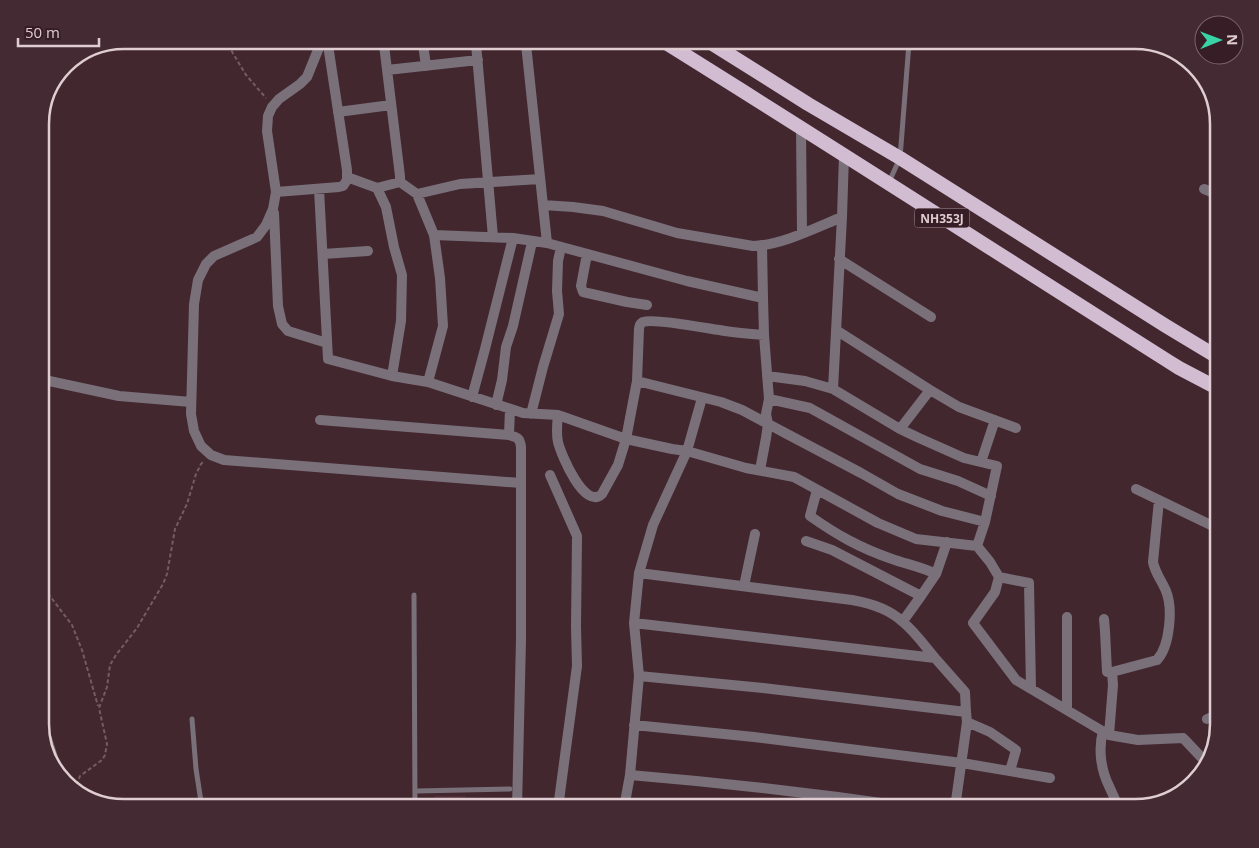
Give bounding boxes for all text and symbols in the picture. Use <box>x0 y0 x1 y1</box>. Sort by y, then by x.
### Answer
scale bar <box>18 15 99 47</box>
north arrow <box>1194 15 1244 65</box>
text: 50 m <box>25 22 60 42</box>
text: N <box>1223 34 1242 46</box>
road number: NH353J <box>914 208 970 228</box>

